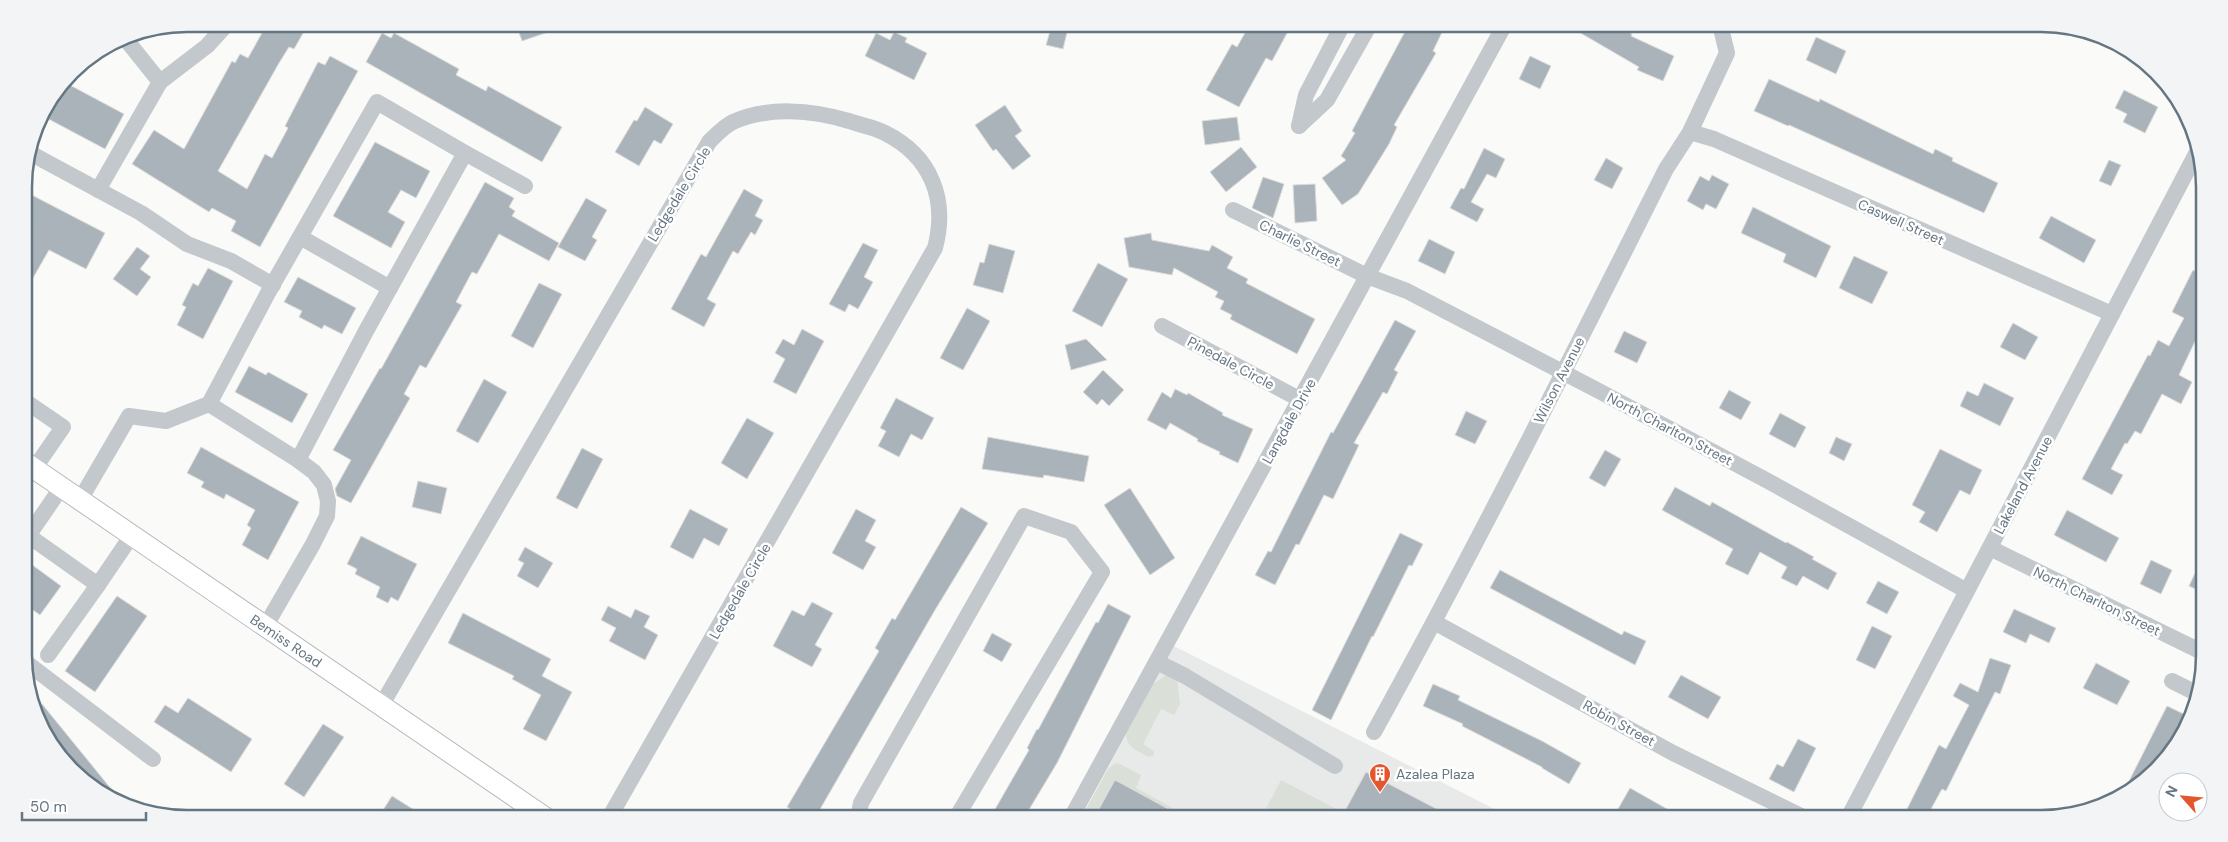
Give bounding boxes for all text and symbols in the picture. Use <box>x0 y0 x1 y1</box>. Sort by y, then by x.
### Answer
street label: Ledgedale Circle <box>644 143 715 245</box>
street label: Caswell Street <box>1855 195 1947 249</box>
street label: Charlie Street <box>1256 215 1344 271</box>
street label: Pinedale Circle <box>1184 333 1278 394</box>
street label: Wilson Avenue <box>1529 334 1589 426</box>
street label: Langdale Drive <box>1258 375 1320 467</box>
street label: North Charlton Street <box>1604 388 1736 470</box>
street label: Lakeland Avenue <box>1990 433 2056 537</box>
street label: Ledgedale Circle <box>705 540 775 642</box>
street label: North Charlton Street <box>2030 562 2164 640</box>
street label: Bemiss Road <box>247 610 325 672</box>
street label: Robin Street <box>1580 696 1658 750</box>
building icon: Azalea Plaza <box>1368 762 1392 793</box>
place label: Azalea Plaza <box>1396 765 1475 783</box>
north arrow <box>2158 772 2208 822</box>
text: N <box>2161 782 2182 800</box>
scale bar <box>22 790 146 822</box>
text: 50 m <box>30 797 67 817</box>

